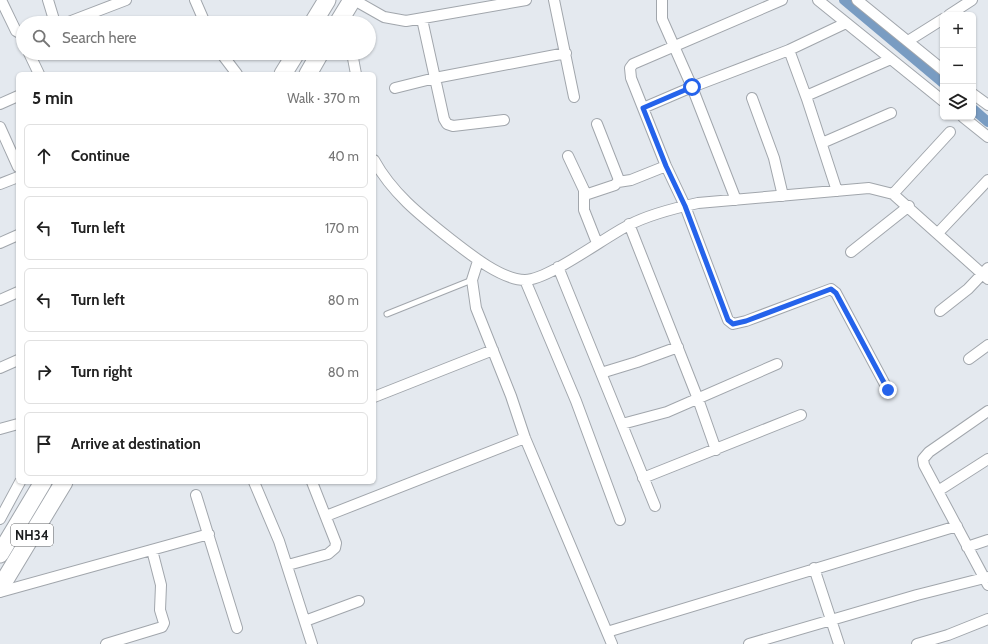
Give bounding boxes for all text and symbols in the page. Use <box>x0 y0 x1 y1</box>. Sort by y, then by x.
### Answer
map controls <box>940 12 976 120</box>
button: + <box>940 12 976 48</box>
search box <box>16 16 376 60</box>
icon: search <box>30 27 52 49</box>
text: Search here <box>62 29 137 47</box>
button: − <box>940 48 976 84</box>
route start <box>683 78 701 96</box>
button: layers <box>940 84 976 120</box>
text: 5 min <box>32 88 73 108</box>
text: Walk · 370 m <box>287 90 360 106</box>
icon: ahead <box>33 145 55 167</box>
text: Continue <box>71 147 130 165</box>
text: 40 m <box>328 148 359 164</box>
icon: left <box>33 217 55 239</box>
text: Turn left <box>71 219 125 237</box>
text: 170 m <box>325 220 359 236</box>
icon: left <box>33 289 55 311</box>
text: Turn left <box>71 291 125 309</box>
text: 80 m <box>328 292 359 308</box>
icon: right <box>33 361 55 383</box>
text: Turn right <box>71 363 132 381</box>
text: 80 m <box>328 364 359 380</box>
route end <box>879 381 897 399</box>
icon: arrive <box>33 433 55 455</box>
text: Arrive at destination <box>71 435 201 453</box>
road number: NH34 <box>11 524 53 546</box>

